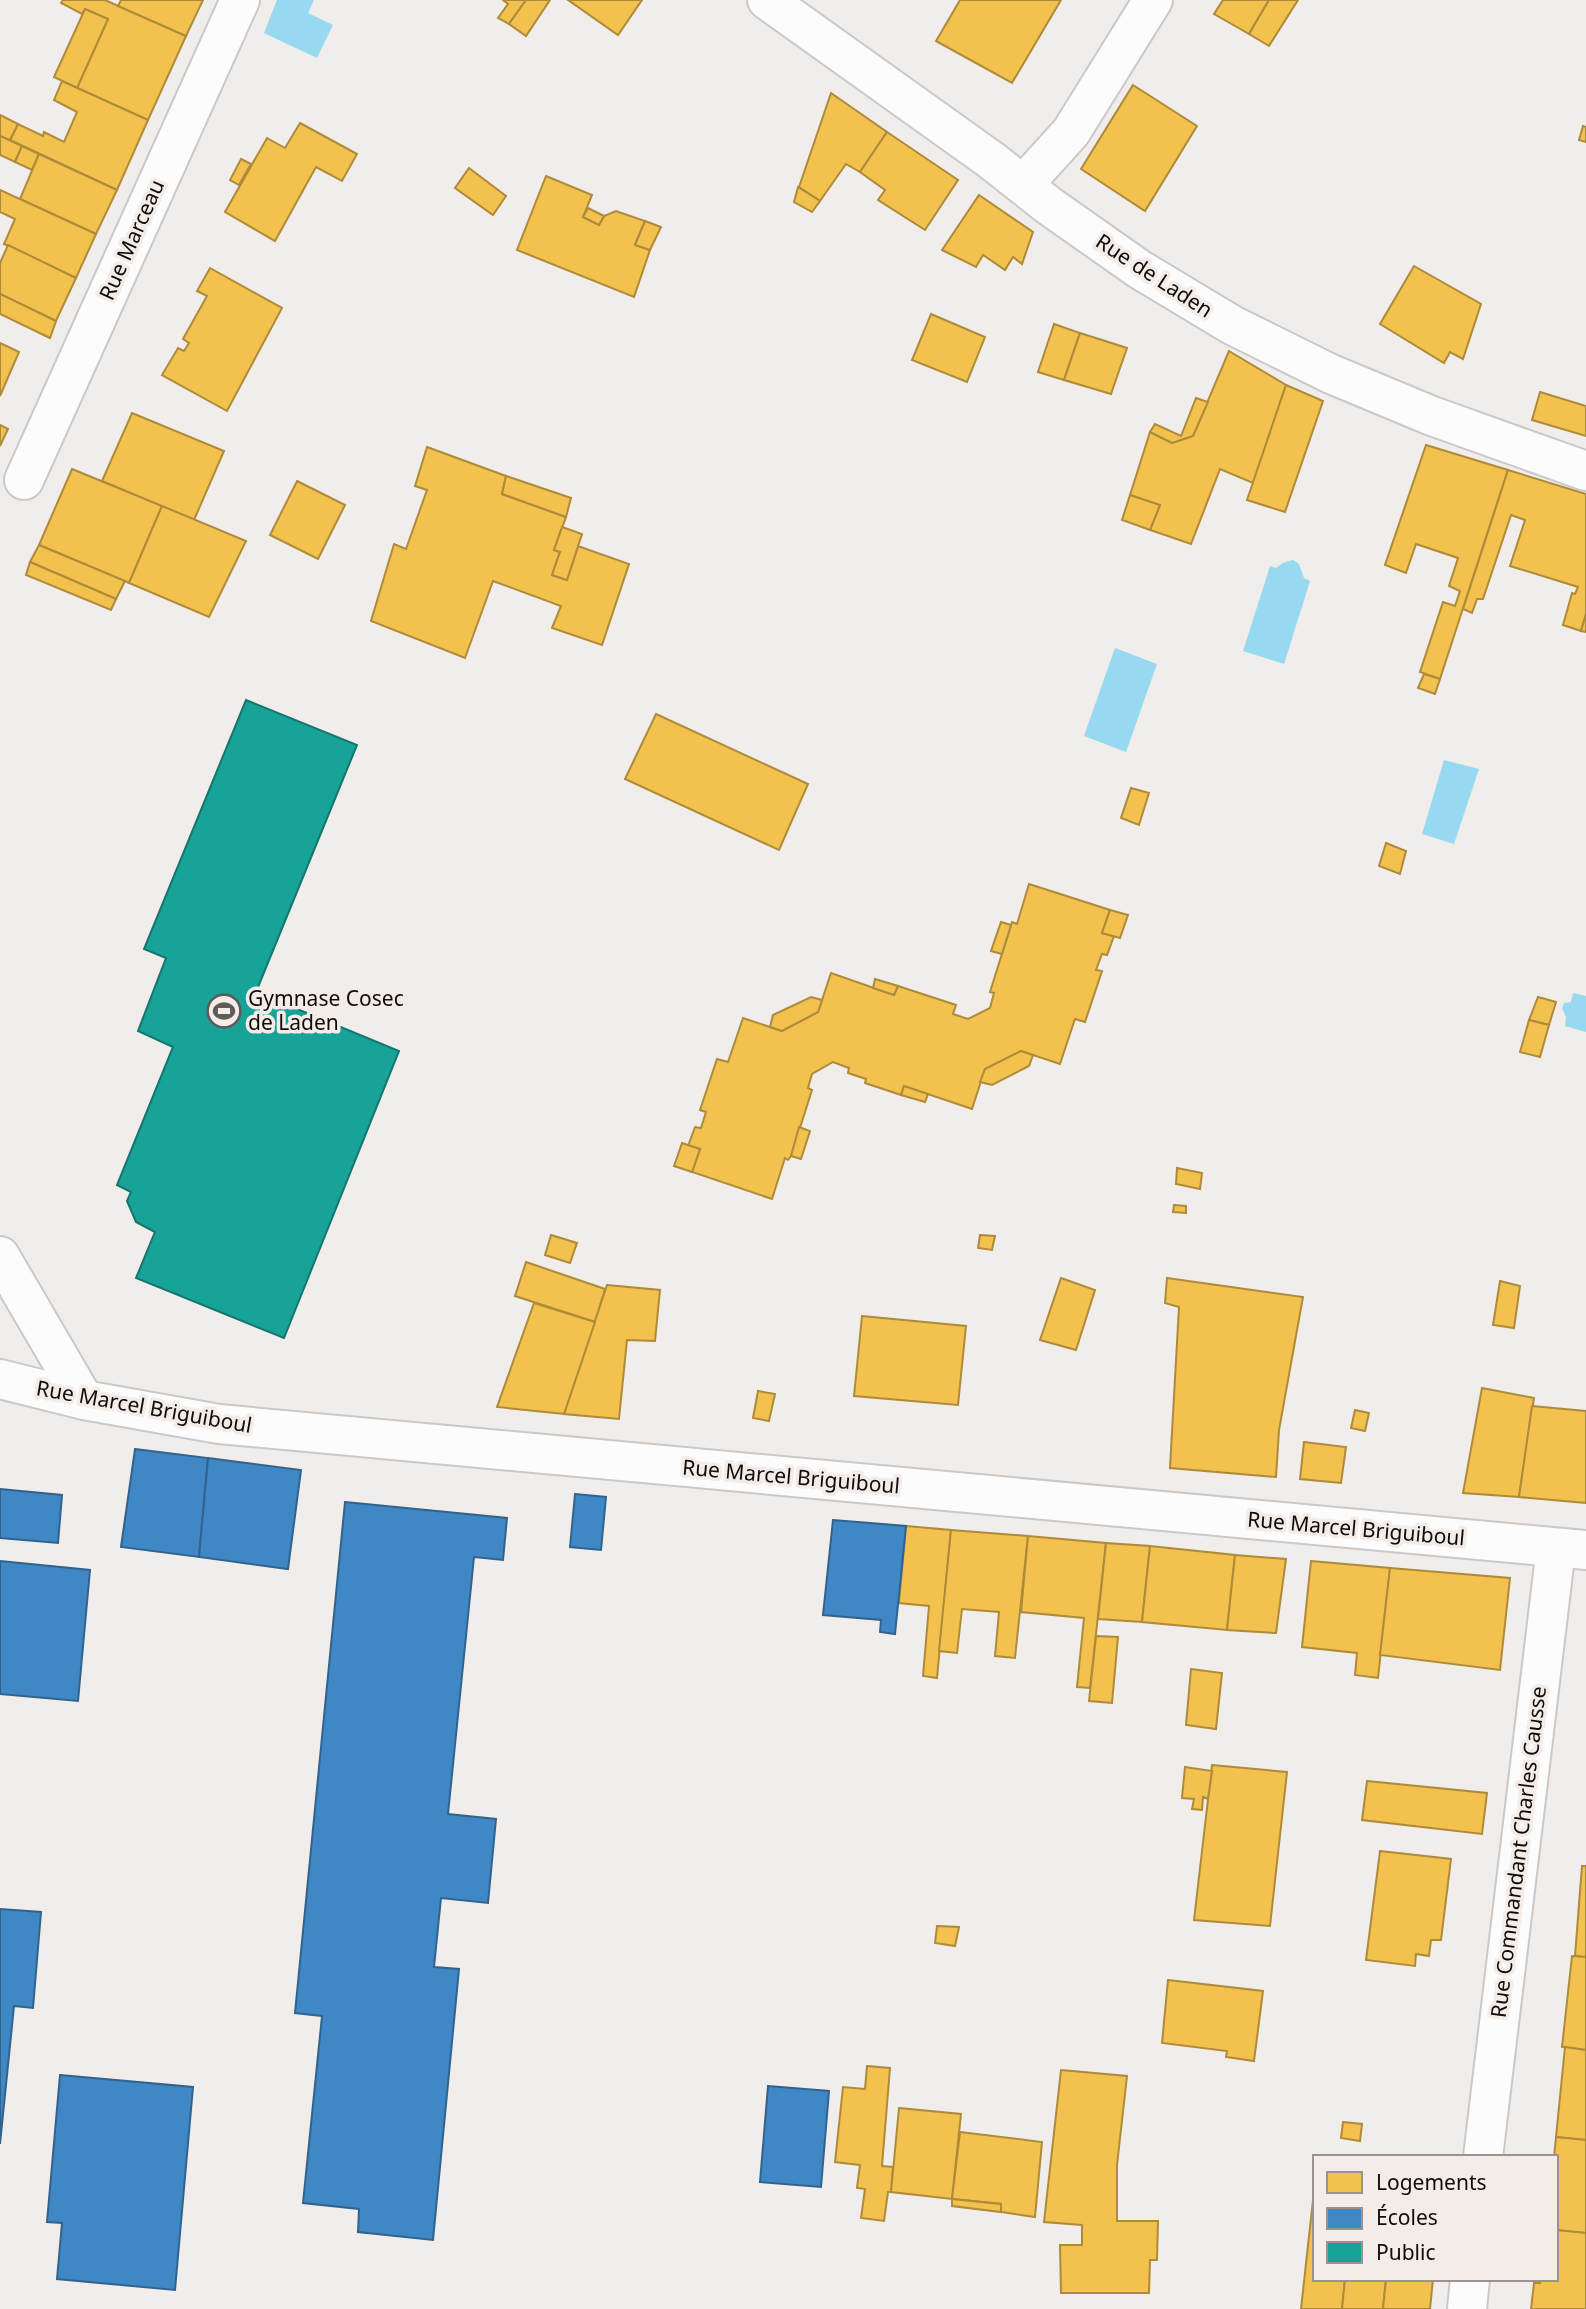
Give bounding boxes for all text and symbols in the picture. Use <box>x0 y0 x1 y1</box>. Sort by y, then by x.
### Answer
street label: Rue Marceau <box>92 175 170 304</box>
street label: Rue de Laden <box>1091 227 1218 323</box>
place label: Gymnase Cosec de Laden <box>248 984 404 1036</box>
sports icon: Gymnase Cosec de Laden <box>205 992 243 1030</box>
street label: Rue Marcel Briguiboul <box>34 1373 254 1439</box>
street label: Rue Marcel Briguiboul <box>681 1453 901 1499</box>
street label: Rue Marcel Briguiboul <box>1246 1505 1466 1551</box>
street label: Rue Commandant Charles Causse <box>1484 1685 1552 2019</box>
legend <box>1313 2155 1558 2281</box>
text: Logements <box>1376 2168 1487 2196</box>
text: Écoles <box>1376 2203 1438 2231</box>
text: Public <box>1376 2238 1436 2266</box>

